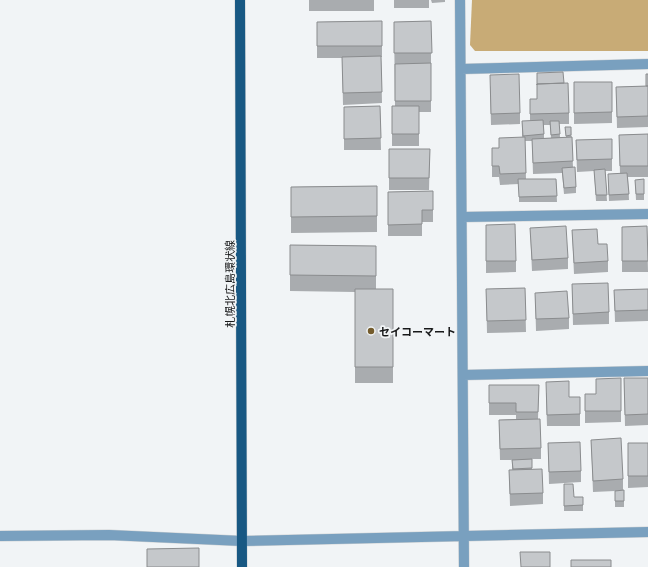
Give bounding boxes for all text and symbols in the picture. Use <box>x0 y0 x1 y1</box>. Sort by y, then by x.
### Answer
street label: 札幌北広島環状線 <box>222 240 237 328</box>
place label: セイコーマート <box>379 324 456 339</box>
marker: セイコーマート <box>366 326 376 336</box>

